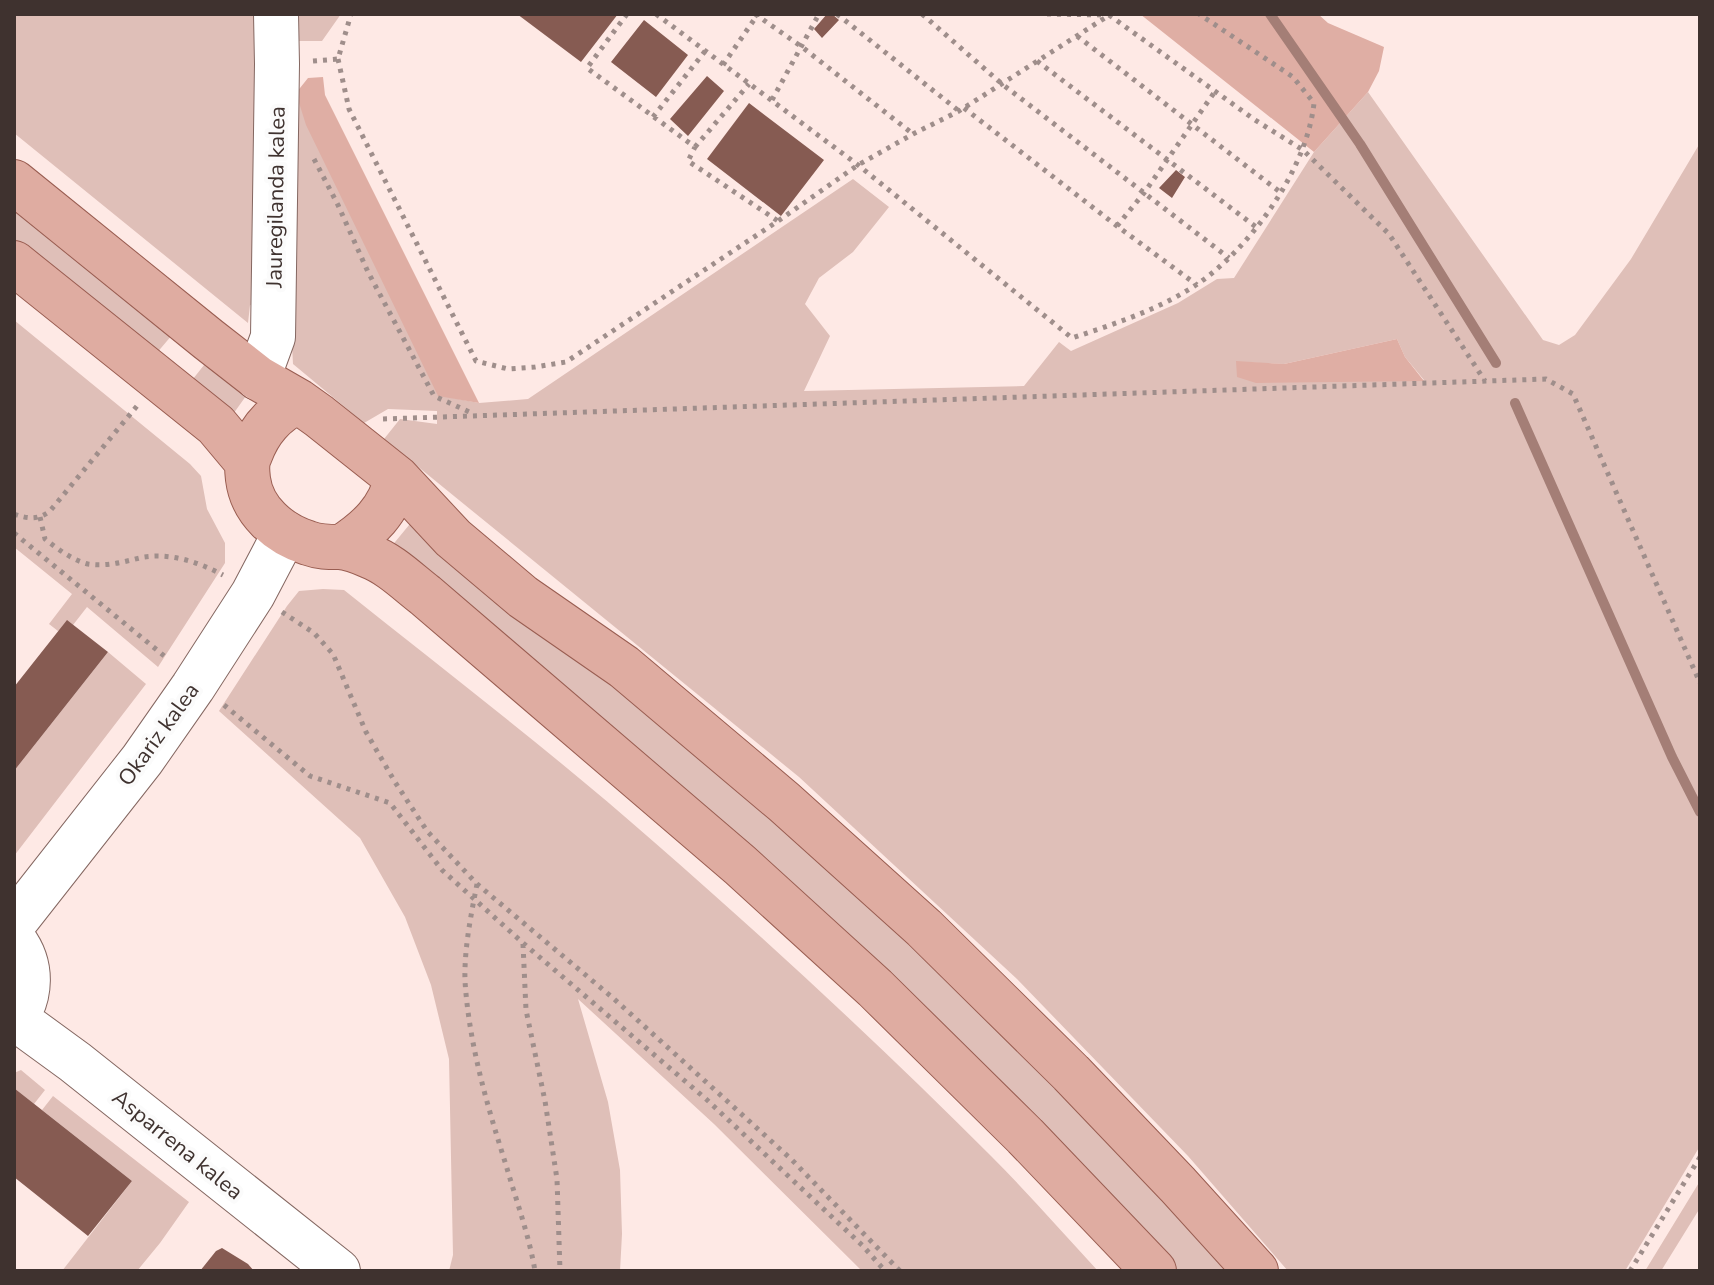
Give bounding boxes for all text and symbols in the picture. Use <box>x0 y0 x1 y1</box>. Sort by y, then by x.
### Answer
street label: Jauregilanda kalea <box>259 106 293 289</box>
street label: Okariz kalea <box>111 677 206 792</box>
street label: Asparrena kalea <box>106 1083 249 1207</box>

